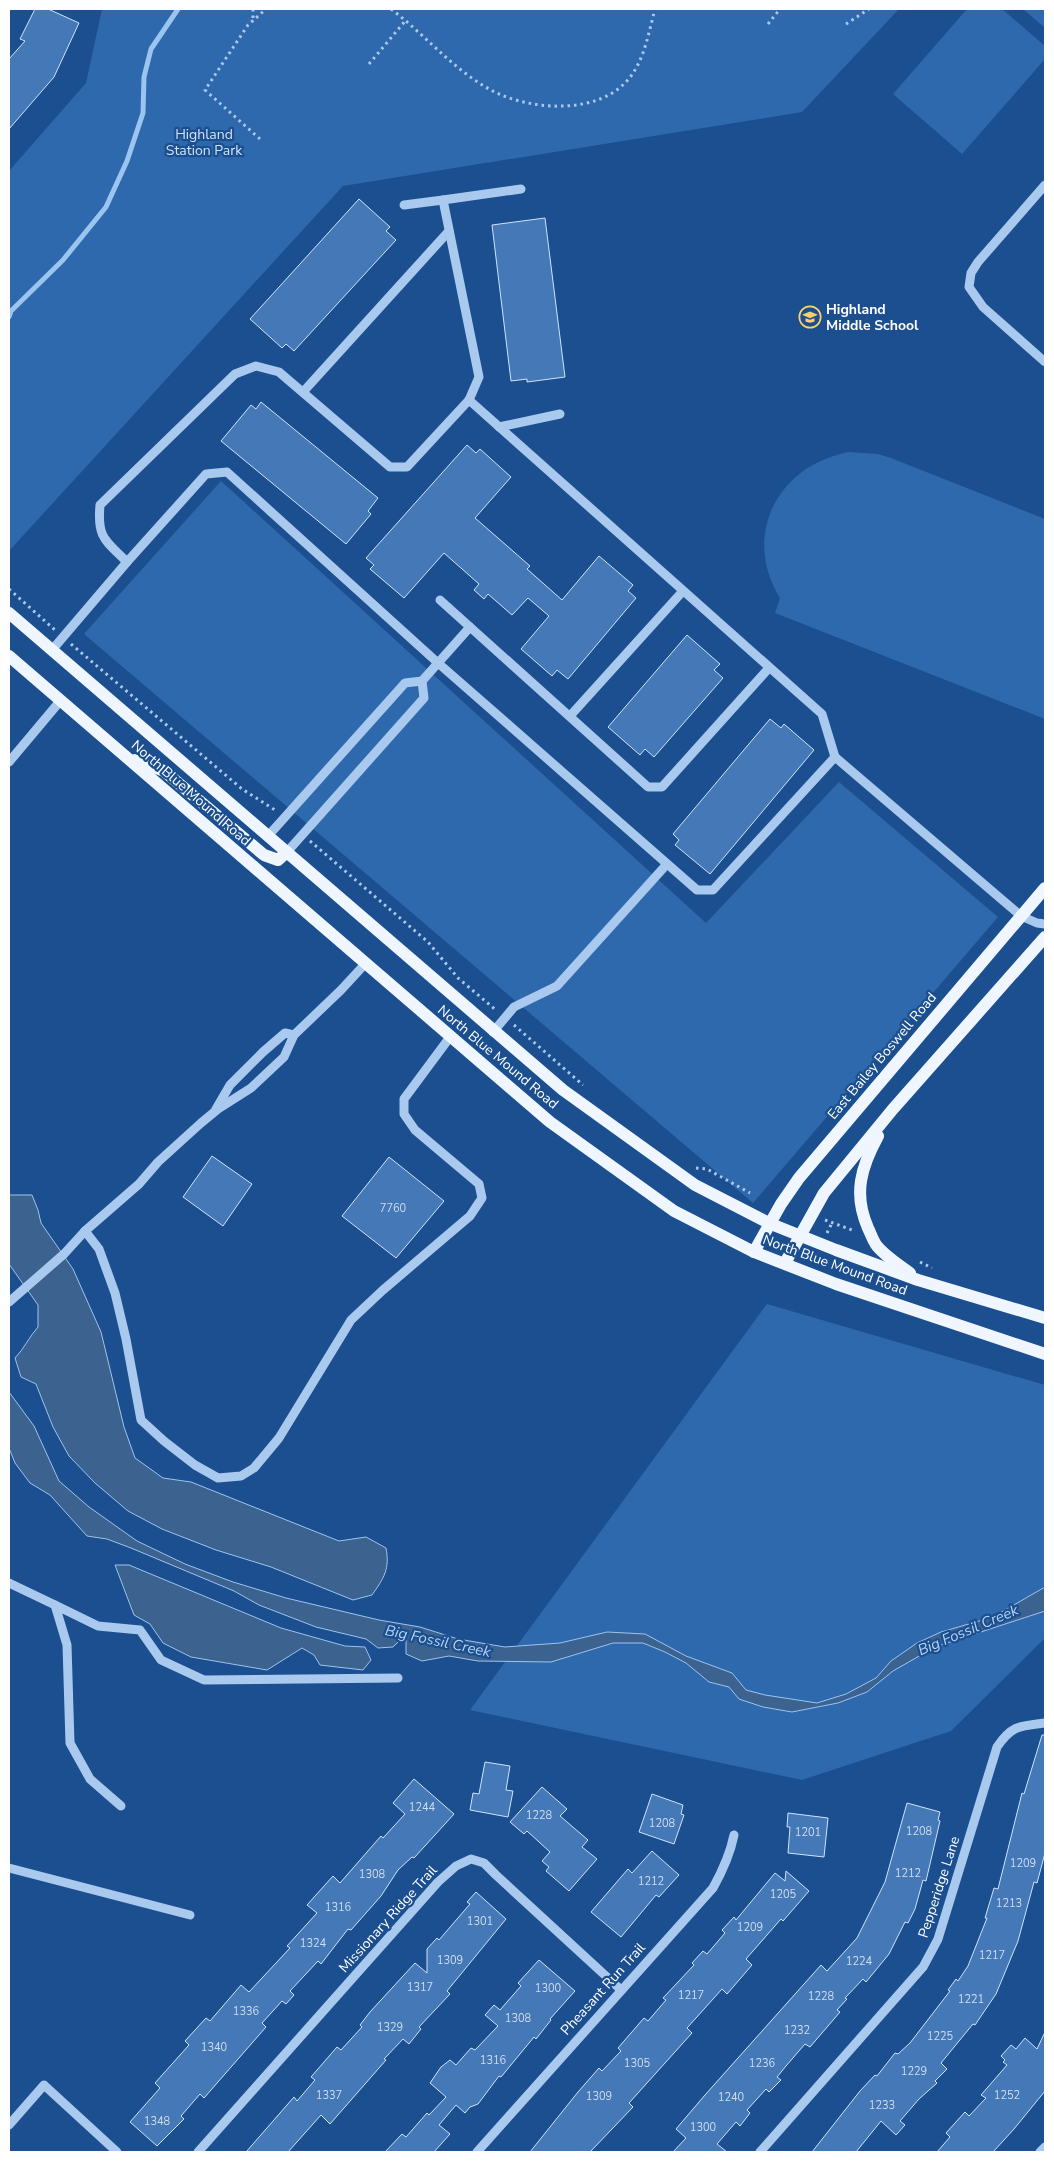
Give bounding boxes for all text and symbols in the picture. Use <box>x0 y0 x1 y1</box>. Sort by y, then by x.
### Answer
park label: Highland Station Park <box>166 125 243 160</box>
place label: Highland Middle School <box>826 300 919 335</box>
school or university icon: Highland Middle School <box>798 305 822 329</box>
street label: North Blue Mound Road <box>127 736 255 850</box>
street label: East Bailey Boswell Road <box>823 988 941 1124</box>
street label: North Blue Mound Road <box>434 1001 562 1113</box>
house number: 7760 <box>380 1201 407 1216</box>
street label: North Blue Mound Road <box>760 1230 910 1300</box>
water label: Big Fossil Creek <box>915 1600 1022 1660</box>
water label: Big Fossil Creek <box>383 1620 493 1662</box>
house number: 1244 <box>409 1800 436 1815</box>
house number: 1228 <box>526 1808 553 1823</box>
house number: 1208 <box>649 1816 676 1831</box>
house number: 1208 <box>906 1824 933 1839</box>
house number: 1201 <box>795 1825 821 1840</box>
street label: Pepperidge Lane <box>914 1834 964 1940</box>
house number: 1209 <box>1010 1856 1036 1871</box>
street label: Missionary Ridge Trail <box>335 1861 442 1977</box>
house number: 1212 <box>895 1866 921 1881</box>
house number: 1308 <box>359 1867 386 1882</box>
house number: 1212 <box>638 1874 664 1889</box>
house number: 1205 <box>770 1887 797 1902</box>
house number: 1213 <box>996 1896 1022 1911</box>
house number: 1316 <box>325 1900 352 1915</box>
house number: 1301 <box>467 1914 493 1929</box>
house number: 1209 <box>737 1920 763 1935</box>
house number: 1324 <box>300 1936 327 1951</box>
street label: Pheasant Run Trail <box>556 1938 650 2039</box>
house number: 1217 <box>979 1948 1005 1963</box>
house number: 1309 <box>437 1953 463 1968</box>
house number: 1224 <box>846 1954 873 1969</box>
house number: 1317 <box>407 1980 433 1995</box>
house number: 1300 <box>535 1981 562 1996</box>
house number: 1217 <box>678 1988 704 2003</box>
house number: 1228 <box>808 1989 835 2004</box>
house number: 1221 <box>958 1992 984 2007</box>
house number: 1336 <box>233 2004 260 2019</box>
house number: 1308 <box>505 2011 532 2026</box>
house number: 1329 <box>377 2020 403 2035</box>
house number: 1232 <box>784 2023 810 2038</box>
house number: 1225 <box>927 2029 954 2044</box>
house number: 1340 <box>201 2040 228 2055</box>
house number: 1316 <box>480 2053 507 2068</box>
house number: 1305 <box>624 2056 651 2071</box>
house number: 1236 <box>749 2056 776 2071</box>
house number: 1229 <box>901 2064 927 2079</box>
house number: 1337 <box>316 2088 342 2103</box>
house number: 1252 <box>994 2088 1020 2103</box>
house number: 1309 <box>586 2089 612 2104</box>
house number: 1240 <box>718 2090 745 2105</box>
house number: 1233 <box>869 2098 895 2113</box>
house number: 1348 <box>144 2114 171 2129</box>
house number: 1300 <box>690 2120 717 2135</box>

